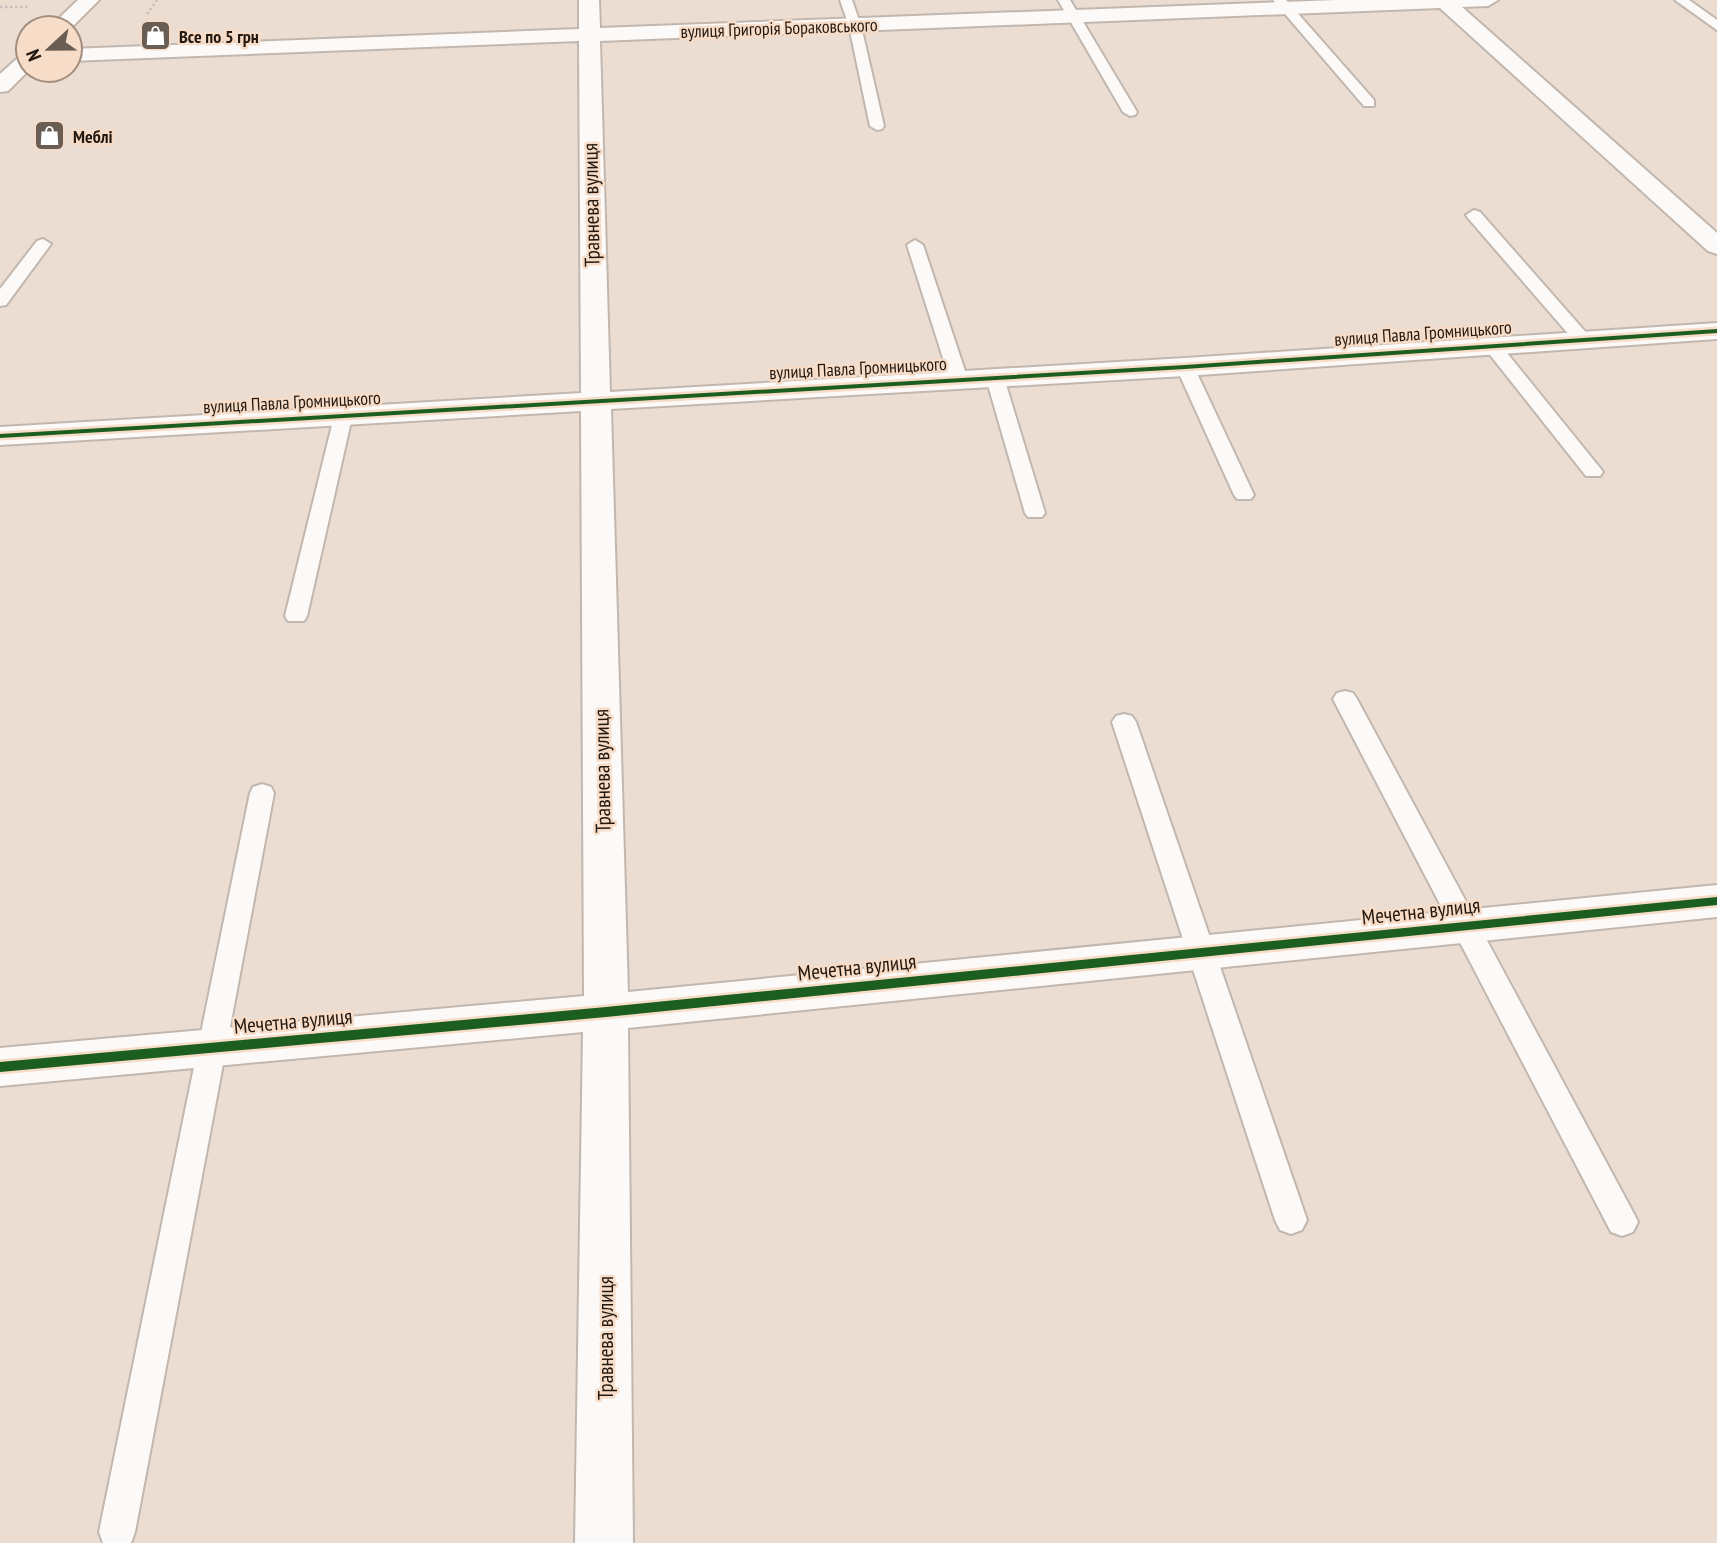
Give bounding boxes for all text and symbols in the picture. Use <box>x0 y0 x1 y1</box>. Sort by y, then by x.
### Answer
street label: вулиця Григорія Бораковського <box>680 13 878 43</box>
north arrow <box>14 14 84 84</box>
shop icon: Все по 5 грн <box>139 19 173 53</box>
place label: Все по 5 грн <box>179 25 259 48</box>
text: N <box>20 46 46 65</box>
shop icon: Меблі <box>33 119 67 153</box>
place label: Меблі <box>73 125 113 148</box>
street label: Травнева вулиця <box>576 143 606 267</box>
street label: вулиця Павла Громницького <box>1334 315 1513 351</box>
street label: вулиця Павла Громницького <box>769 352 948 384</box>
street label: вулиця Павла Громницького <box>203 386 382 418</box>
street label: Травнева вулиця <box>587 709 617 833</box>
street label: Мечетна вулиця <box>1360 891 1482 931</box>
street label: Мечетна вулиця <box>796 947 918 987</box>
street label: Мечетна вулиця <box>233 1002 353 1040</box>
street label: Травнева вулиця <box>592 1276 619 1400</box>

